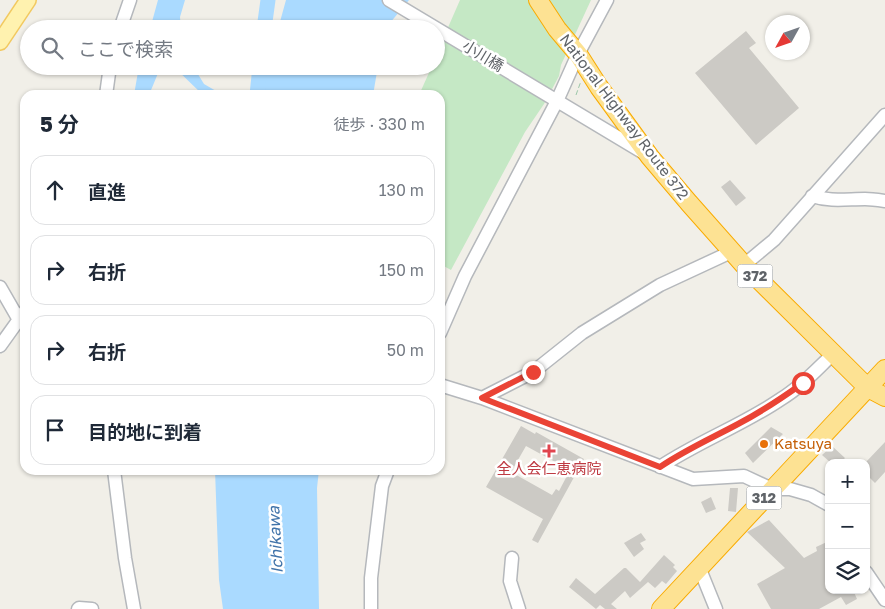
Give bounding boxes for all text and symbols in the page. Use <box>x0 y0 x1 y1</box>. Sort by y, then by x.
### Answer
north arrow <box>765 15 810 60</box>
search box <box>20 20 445 75</box>
street label: National Highway Route 372 <box>557 30 693 203</box>
icon: search <box>38 34 66 62</box>
street label: 小川橋 <box>460 36 507 74</box>
text: ここで検索 <box>78 37 173 60</box>
text: 5 分 <box>40 111 79 137</box>
text: 徒歩 · 330 m <box>333 114 425 134</box>
icon: ahead <box>41 176 69 204</box>
text: 直進 <box>88 180 126 203</box>
text: 130 m <box>379 180 424 200</box>
icon: right <box>41 256 69 284</box>
text: 右折 <box>88 260 126 283</box>
text: 150 m <box>379 260 424 280</box>
road number: 372 <box>738 264 772 288</box>
icon: right <box>41 336 69 364</box>
text: 右折 <box>88 340 126 363</box>
text: 50 m <box>387 340 424 360</box>
route end <box>522 361 545 384</box>
route start <box>792 372 815 395</box>
icon: arrive <box>41 416 69 444</box>
text: 目的地に到着 <box>88 420 202 443</box>
place label: Katsuya <box>774 434 832 452</box>
marker: Katsuya <box>758 438 770 450</box>
marker: 全人会仁恵病院 <box>542 444 556 458</box>
place label: 全人会仁恵病院 <box>496 459 602 477</box>
map controls <box>825 459 870 594</box>
button: + <box>825 459 870 504</box>
road number: 312 <box>746 486 782 509</box>
button: − <box>825 504 870 549</box>
water label: Ichikawa <box>263 505 287 574</box>
button: layers <box>825 549 870 594</box>

